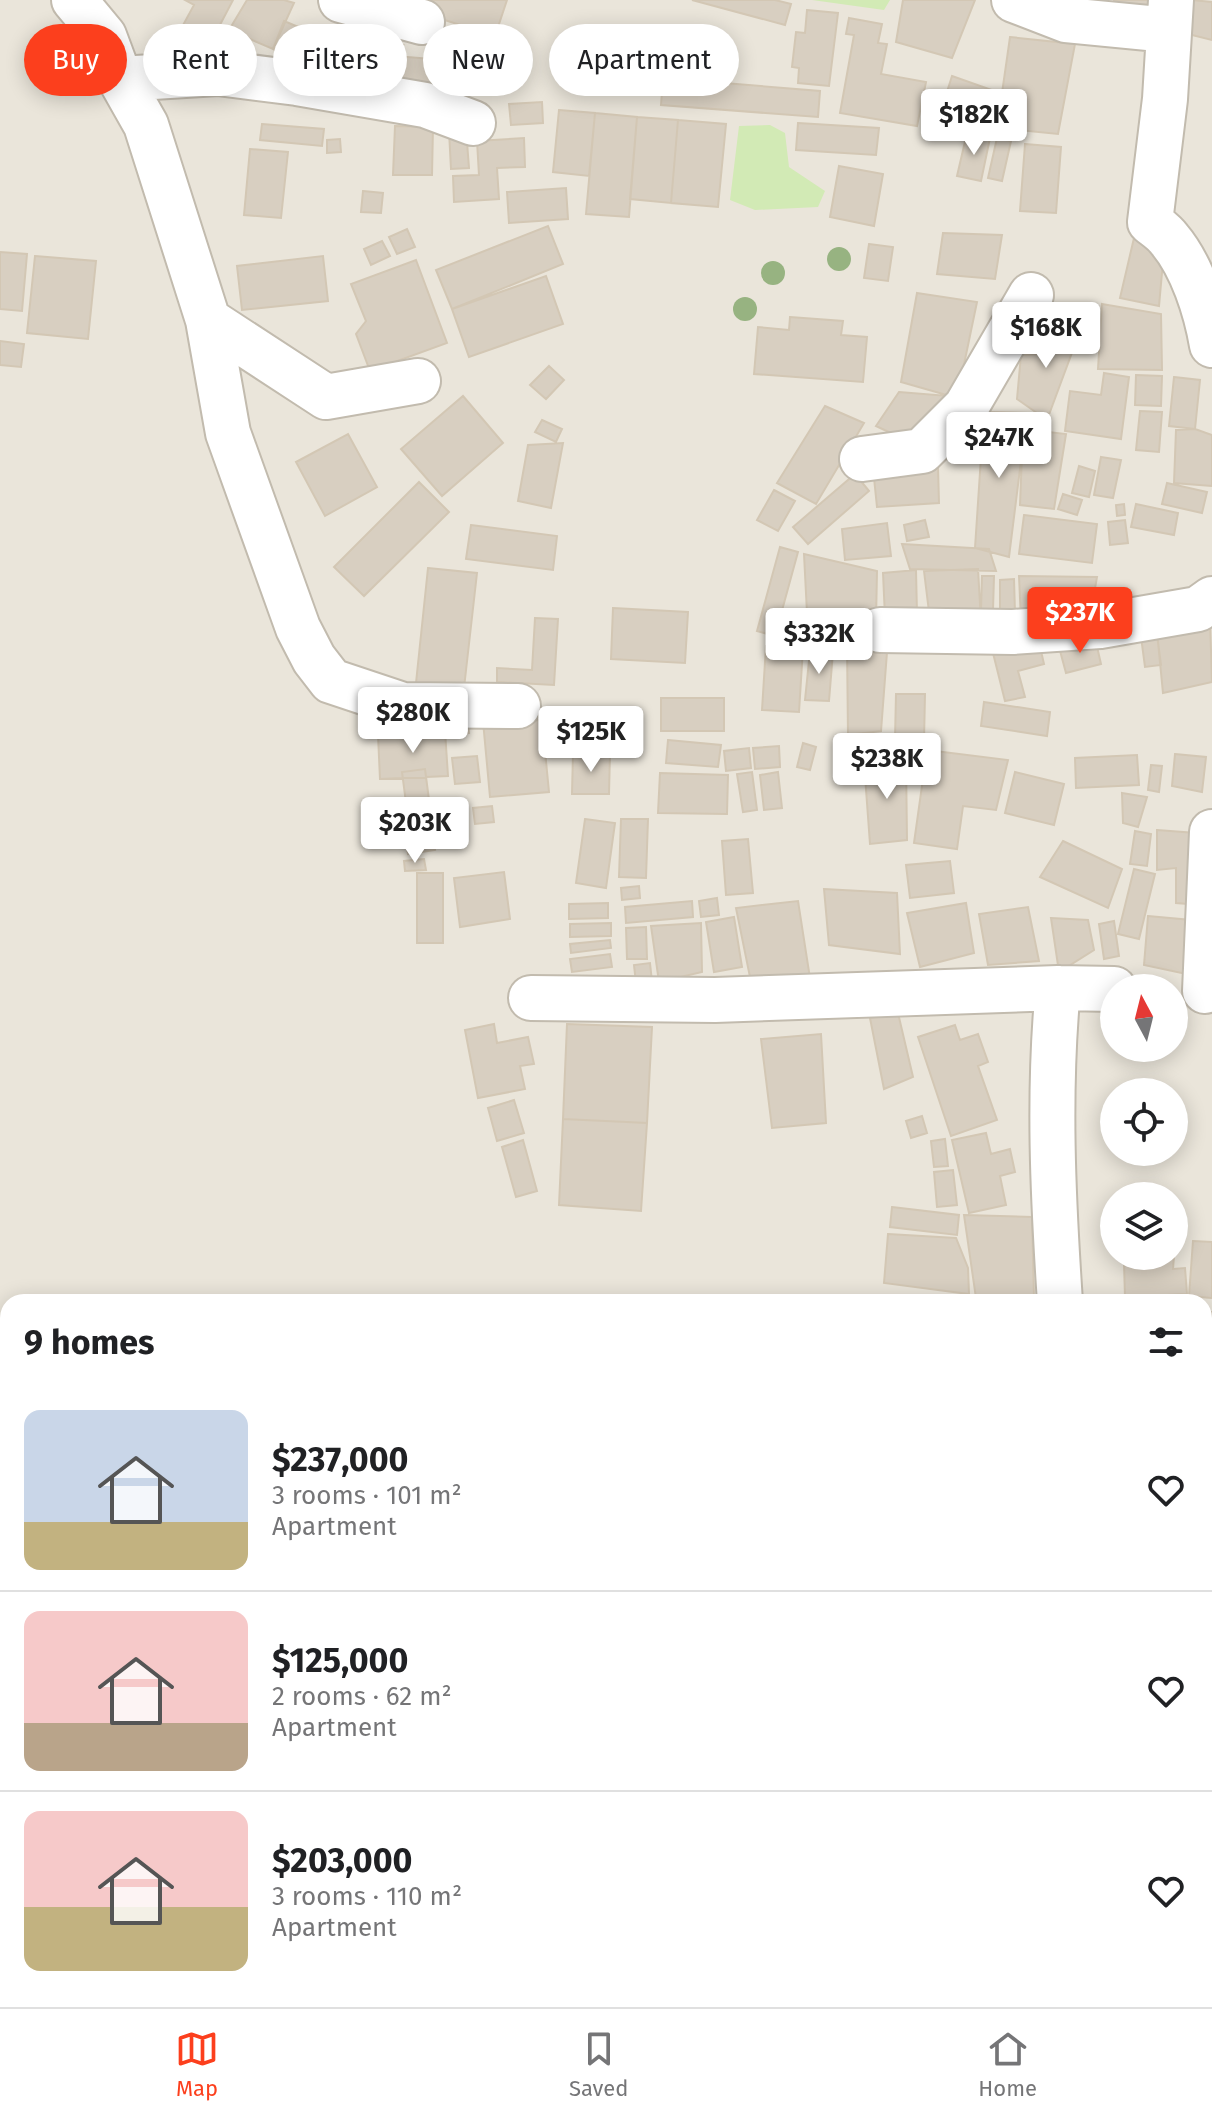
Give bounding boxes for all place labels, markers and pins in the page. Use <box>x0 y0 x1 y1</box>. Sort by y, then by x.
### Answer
pin: $182K <box>918 89 1030 157</box>
pin: $168K <box>990 302 1102 370</box>
pin: $247K <box>943 412 1055 480</box>
pin: $237K <box>1024 587 1136 655</box>
pin: $332K <box>763 608 875 676</box>
pin: $280K <box>357 687 469 755</box>
pin: $125K <box>535 706 647 774</box>
pin: $238K <box>831 733 943 801</box>
pin: $203K <box>359 797 471 865</box>

